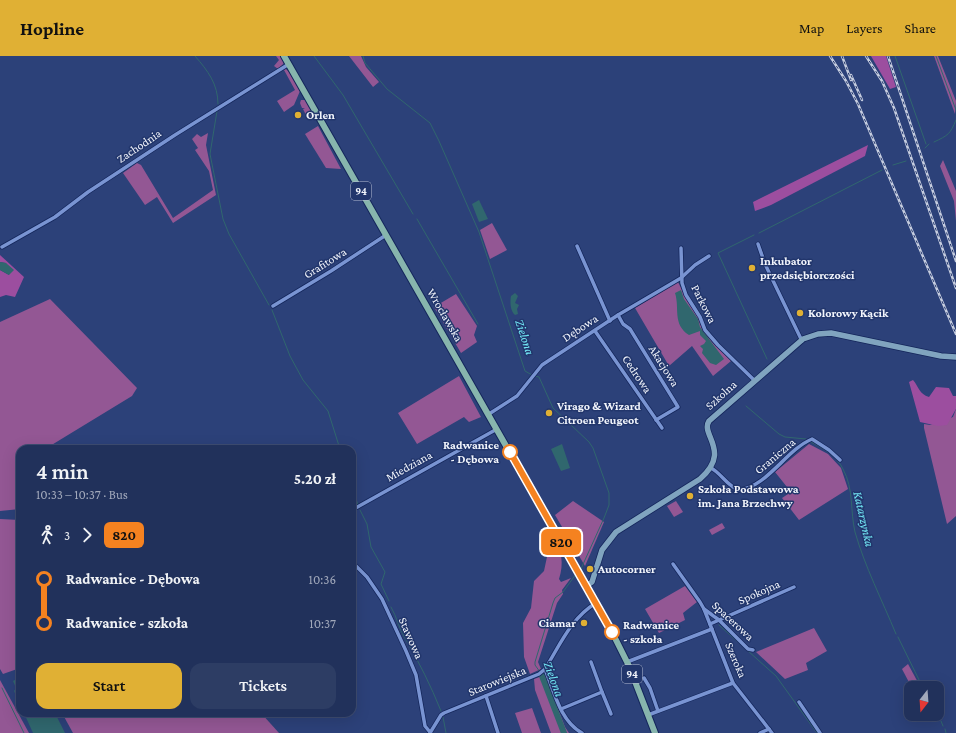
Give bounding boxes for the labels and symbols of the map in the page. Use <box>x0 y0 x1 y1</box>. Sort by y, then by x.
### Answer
place label: Orlen <box>306 108 335 122</box>
marker: Orlen <box>293 110 303 120</box>
street label: Zachodnia <box>114 126 164 166</box>
road number: 94 <box>351 182 371 200</box>
street label: Grafitowa <box>301 244 349 282</box>
place label: Inkubator przedsiębiorczości <box>760 254 855 282</box>
marker: Inkubator przedsiębiorczości <box>747 263 757 273</box>
street label: Parkowa <box>688 282 720 326</box>
street label: Wrocławska <box>424 286 466 344</box>
place label: Kolorowy Kącik <box>808 306 889 320</box>
marker: Kolorowy Kącik <box>795 308 805 318</box>
street label: Dębowa <box>560 311 601 345</box>
water label: Zielona <box>512 317 538 357</box>
street label: Akacjowa <box>646 343 682 390</box>
street label: Cedrowa <box>619 352 655 396</box>
street label: Szkolna <box>702 377 740 413</box>
place label: Virago & Wizard Citroen Peugeot <box>556 399 641 427</box>
marker: Virago & Wizard Citroen Peugeot <box>544 408 554 418</box>
street label: Graniczna <box>752 435 799 477</box>
place label: Radwanice - Dębowa <box>443 438 499 466</box>
marker: Radwanice - Dębowa <box>502 444 518 460</box>
street label: Miedziana <box>384 447 435 484</box>
place label: Szkoła Podstawowa im. Jana Brzechwy <box>698 482 799 510</box>
water label: Katarzynka <box>850 490 878 548</box>
marker: Szkoła Podstawowa im. Jana Brzechwy <box>685 491 695 501</box>
line badge: 820 <box>538 529 584 555</box>
place label: Autocorner <box>597 562 656 576</box>
marker: Autocorner <box>585 564 595 574</box>
street label: Spokojna <box>736 576 783 607</box>
street label: Spacerowa <box>709 598 757 644</box>
street label: Stawowa <box>396 615 427 661</box>
place label: Ciamar <box>539 616 576 630</box>
marker: Ciamar <box>579 618 589 628</box>
place label: Radwanice - szkoła <box>623 618 680 646</box>
marker: Radwanice - szkoła <box>604 624 620 640</box>
street label: Szeroka <box>722 640 750 680</box>
water label: Zielona <box>541 659 567 699</box>
street label: Starowiejska <box>466 663 528 699</box>
road number: 94 <box>622 665 642 683</box>
north arrow <box>904 681 944 721</box>

